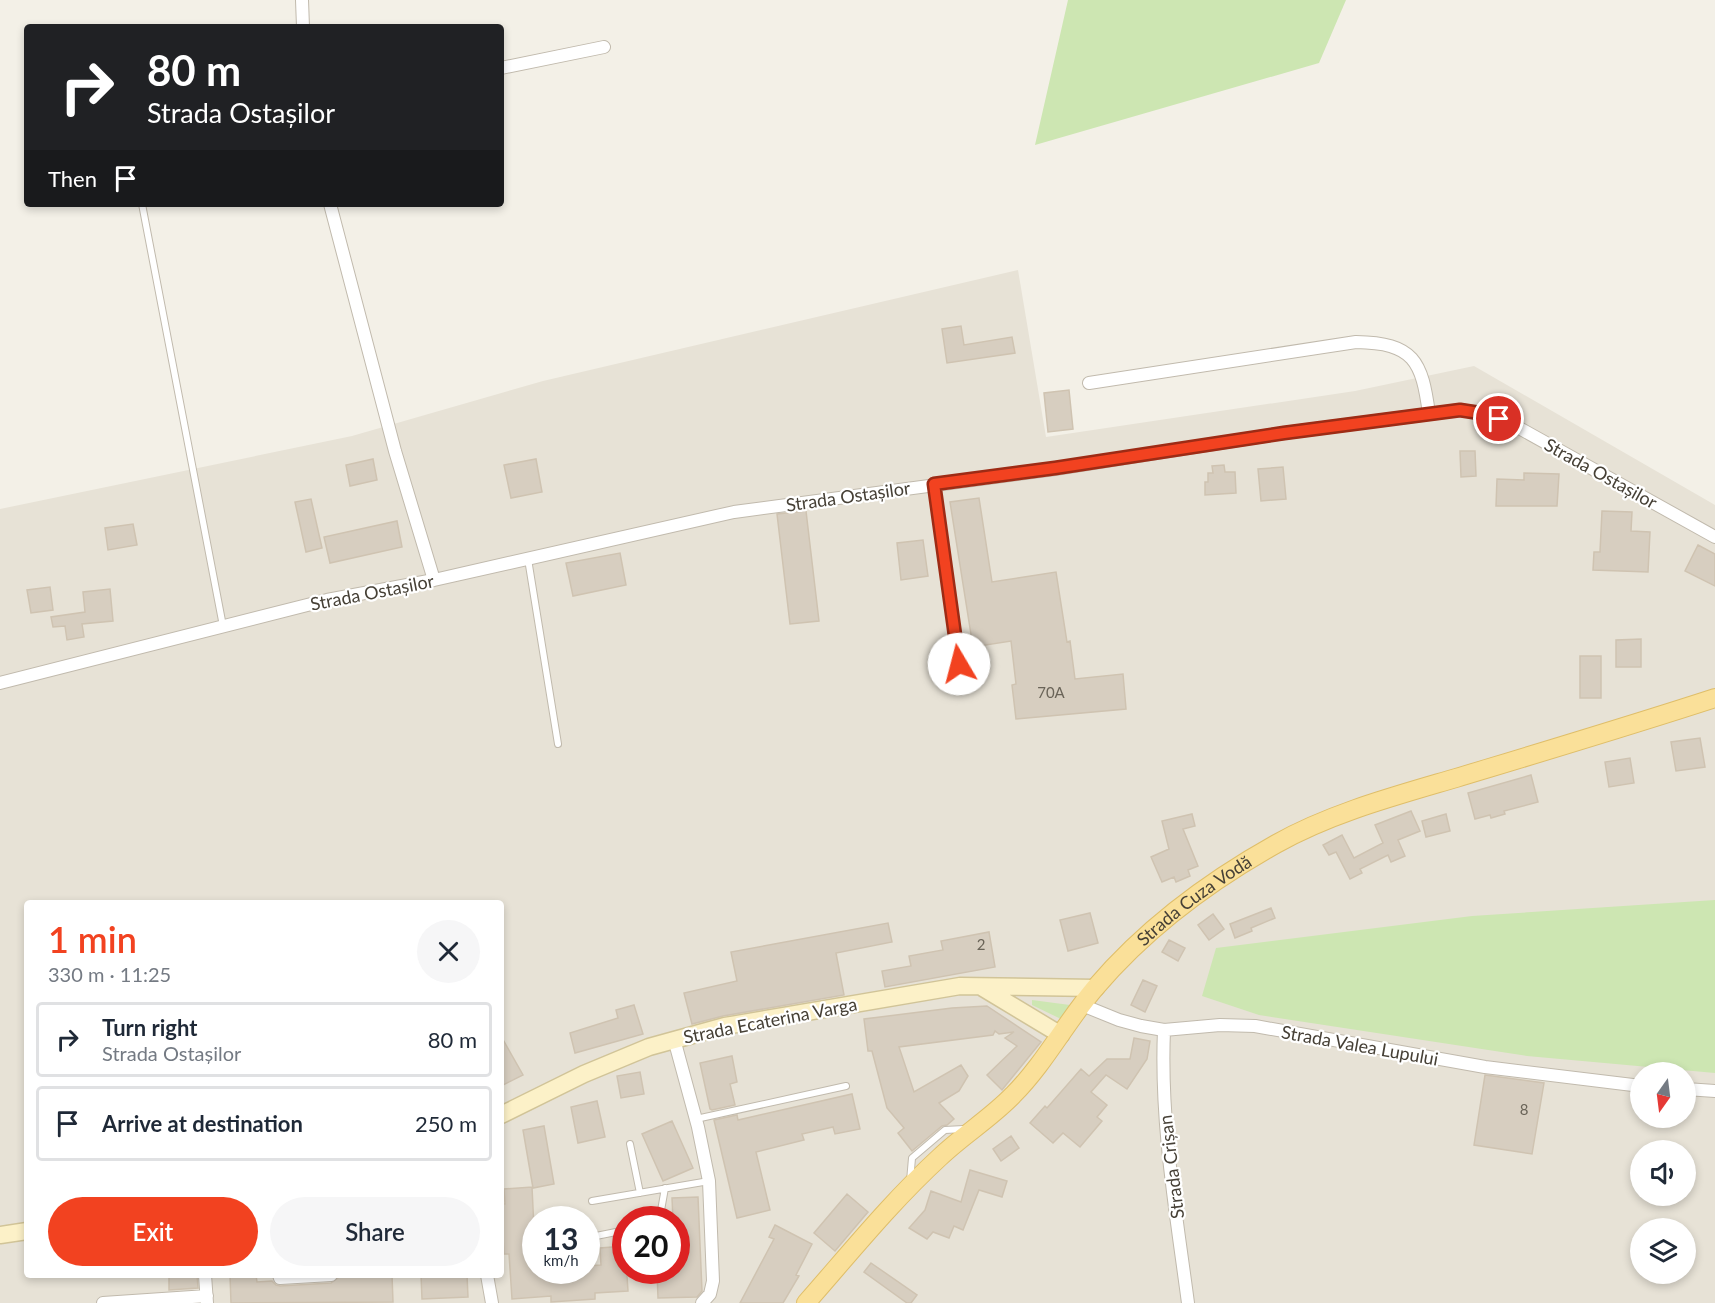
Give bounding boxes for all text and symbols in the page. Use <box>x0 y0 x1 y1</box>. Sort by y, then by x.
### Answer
text: 80 m <box>147 45 241 95</box>
icon: right <box>48 48 126 126</box>
text: Strada Ostașilor <box>147 96 335 129</box>
icon: arrive <box>109 162 142 195</box>
text: Then <box>48 165 97 192</box>
pin <box>1473 393 1524 444</box>
icon: arrive <box>1482 402 1515 435</box>
street label: Strada Ostașilor <box>1541 433 1662 513</box>
street label: Strada Ostașilor <box>784 476 912 516</box>
street label: Strada Ostașilor <box>308 569 436 615</box>
position arrow <box>927 632 991 696</box>
house number: 70A <box>1037 683 1066 701</box>
street label: Strada Cuza Vodă <box>1132 850 1255 950</box>
text: 1 min <box>48 917 137 961</box>
button: close <box>417 920 480 983</box>
house number: 2 <box>977 935 985 953</box>
text: 330 m · 11:25 <box>48 962 171 986</box>
street label: Strada Ecaterina Varga <box>681 992 859 1048</box>
text: Turn right <box>102 1014 197 1041</box>
street label: Strada Valea Lupului <box>1280 1020 1440 1070</box>
icon: right <box>51 1023 84 1056</box>
text: 80 m <box>428 1026 477 1053</box>
text: Strada Ostașilor <box>102 1041 241 1065</box>
north arrow <box>1630 1062 1696 1128</box>
map controls <box>1630 1062 1696 1284</box>
house number: 8 <box>1520 1100 1528 1118</box>
icon: arrive <box>51 1107 84 1140</box>
text: Arrive at destination <box>102 1110 303 1137</box>
text: 250 m <box>415 1110 477 1137</box>
street label: Strada Crișan <box>1154 1114 1188 1220</box>
button: sound <box>1630 1140 1696 1206</box>
button: Exit <box>48 1197 258 1266</box>
button: Share <box>270 1197 480 1266</box>
speed limit sign: 20 <box>612 1206 690 1284</box>
button: layers <box>1630 1218 1696 1284</box>
text: 13 <box>544 1220 578 1256</box>
text: km/h <box>543 1251 579 1269</box>

